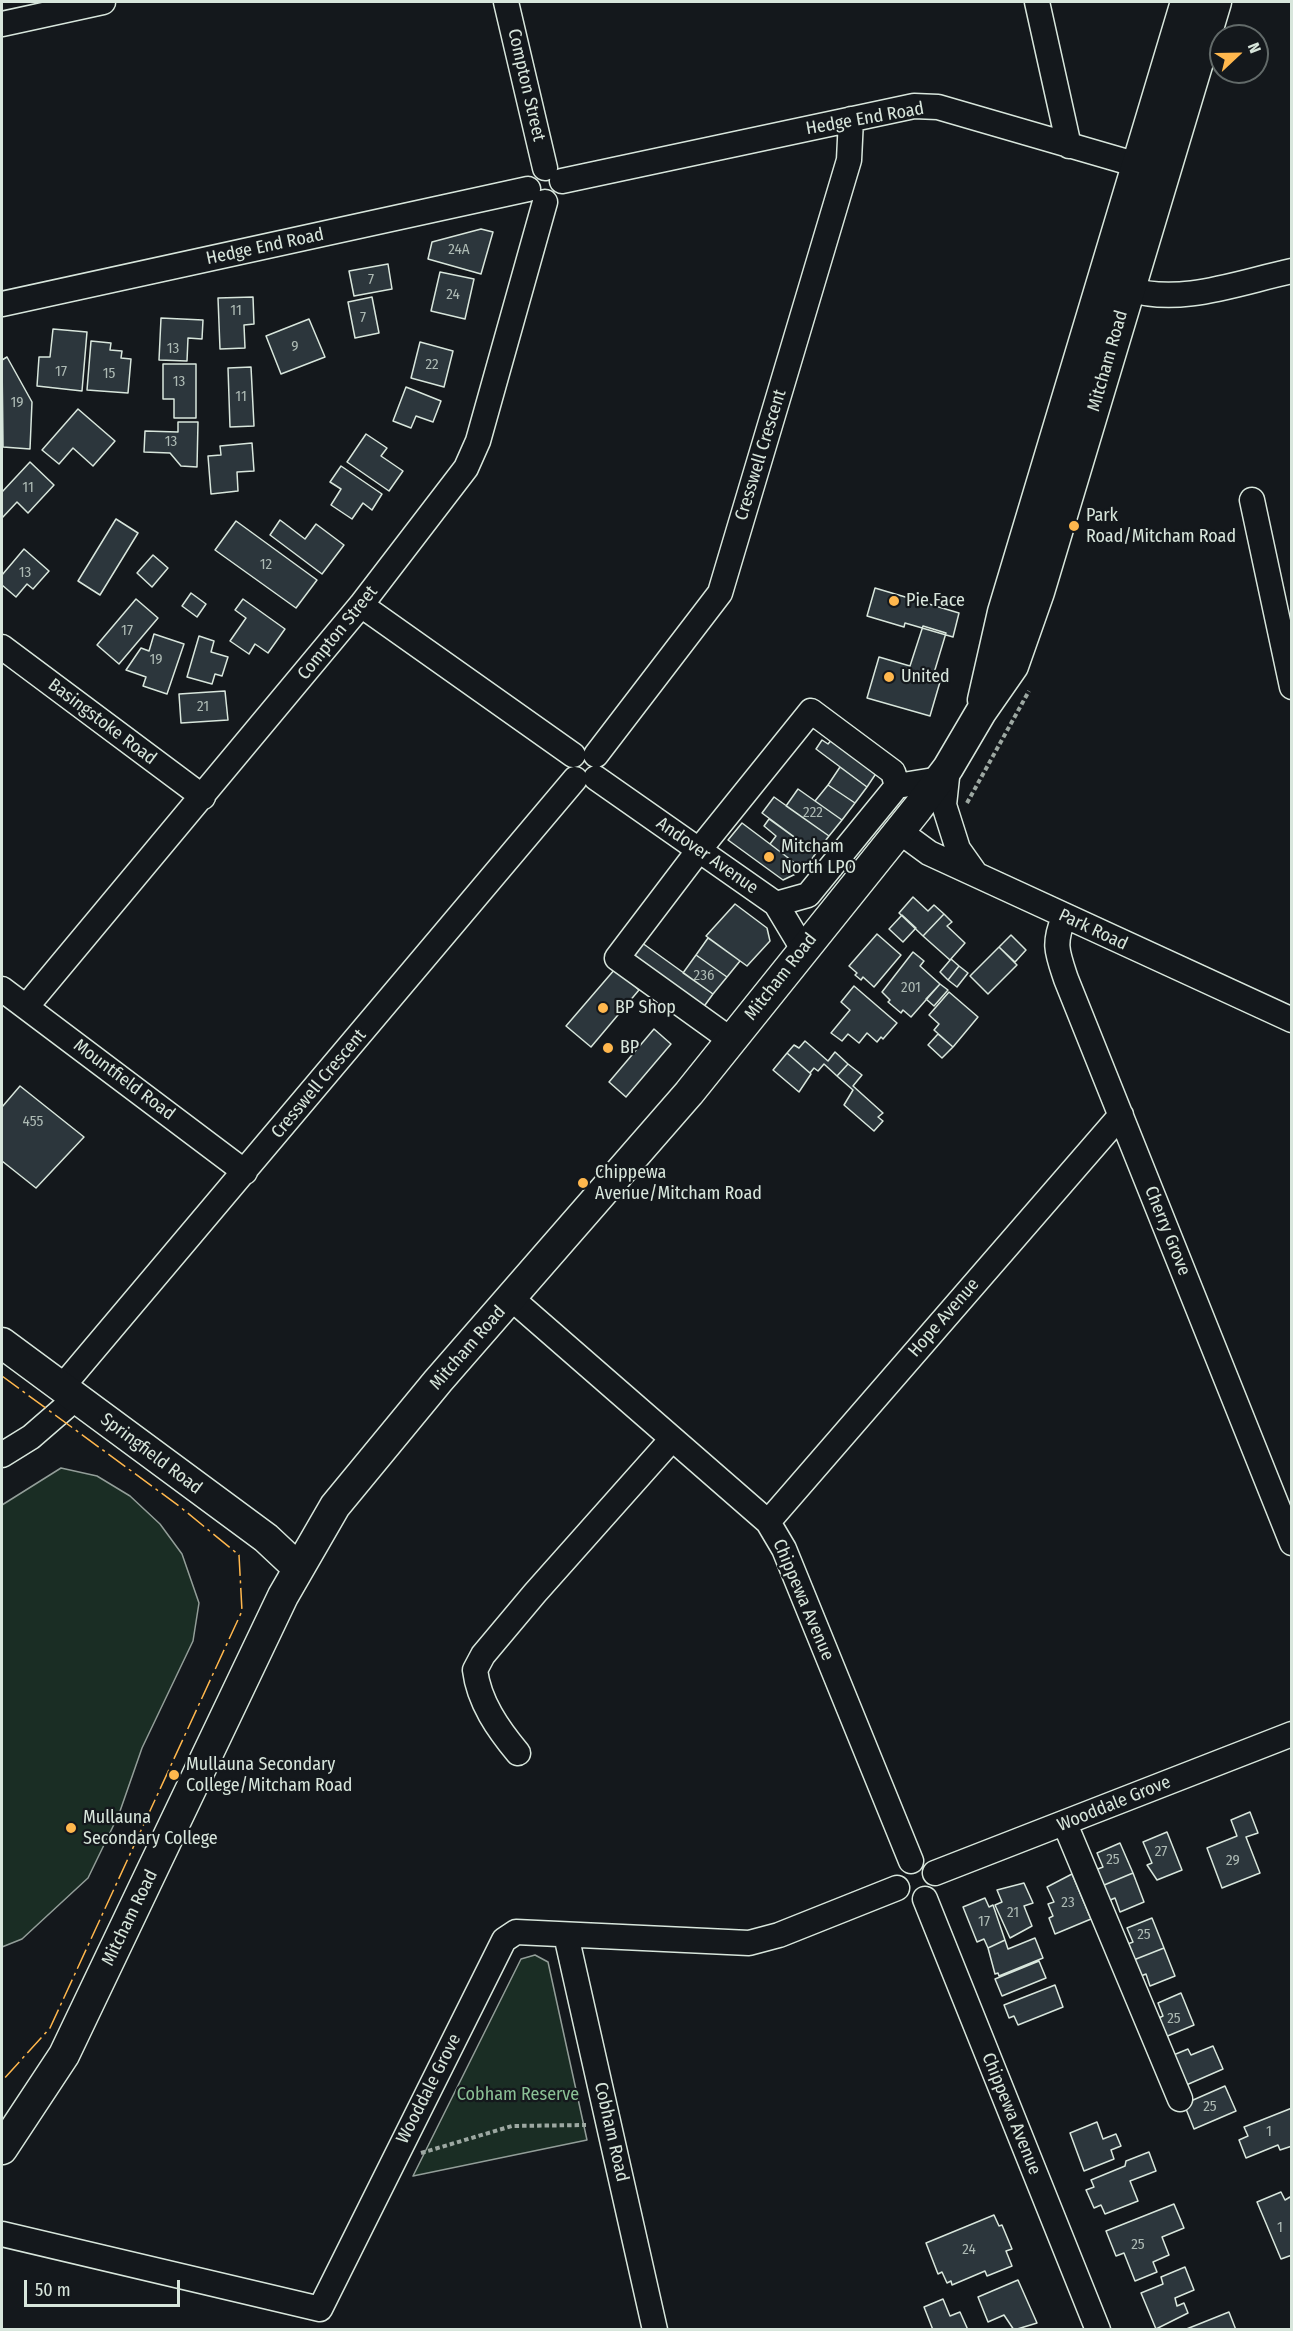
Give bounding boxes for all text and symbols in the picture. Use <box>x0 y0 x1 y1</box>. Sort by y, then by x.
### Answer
north arrow <box>1209 24 1269 84</box>
street label: Compton Street <box>503 27 549 143</box>
text: N <box>1244 40 1265 56</box>
street label: Hedge End Road <box>804 98 926 140</box>
street label: Hedge End Road <box>204 224 326 270</box>
house number: 24A <box>448 241 470 259</box>
house number: 7 <box>368 271 374 289</box>
house number: 24 <box>446 286 460 304</box>
house number: 11 <box>230 302 242 320</box>
street label: Mitcham Road <box>1083 308 1133 414</box>
house number: 7 <box>360 309 366 327</box>
house number: 9 <box>291 338 299 356</box>
house number: 13 <box>167 340 179 358</box>
house number: 22 <box>425 356 439 374</box>
house number: 17 <box>55 363 67 381</box>
house number: 15 <box>103 365 115 383</box>
house number: 13 <box>173 373 185 391</box>
street label: Cresswell Crescent <box>731 387 791 523</box>
house number: 11 <box>235 388 247 406</box>
house number: 19 <box>10 394 24 412</box>
house number: 13 <box>165 433 177 451</box>
house number: 11 <box>22 479 34 497</box>
place label: Park Road/Mitcham Road <box>1086 505 1236 548</box>
marker: Park Road/Mitcham Road <box>1067 519 1081 533</box>
house number: 12 <box>260 556 272 574</box>
house number: 13 <box>19 564 31 582</box>
street label: Compton Street <box>294 582 382 684</box>
place label: Pie Face <box>906 590 965 612</box>
marker: Pie Face <box>887 594 901 608</box>
house number: 17 <box>121 622 133 640</box>
house number: 19 <box>149 651 163 669</box>
place label: United <box>901 666 950 688</box>
marker: United <box>882 670 896 684</box>
street label: Basingstoke Road <box>44 674 160 770</box>
house number: 21 <box>197 698 209 716</box>
house number: 222 <box>803 804 823 822</box>
street label: Andover Avenue <box>652 813 762 899</box>
place label: Mitcham North LPO <box>781 836 856 878</box>
marker: Mitcham North LPO <box>762 850 776 864</box>
street label: Park Road <box>1055 905 1131 955</box>
street label: Mitcham Road <box>740 929 822 1025</box>
house number: 236 <box>694 967 714 985</box>
house number: 201 <box>901 979 921 997</box>
place label: BP Shop <box>615 997 676 1019</box>
marker: BP Shop <box>596 1001 610 1015</box>
street label: Cresswell Crescent <box>267 1025 371 1143</box>
street label: Mountfield Road <box>69 1035 179 1125</box>
place label: BP <box>620 1037 639 1059</box>
marker: BP <box>601 1041 615 1055</box>
house number: 455 <box>23 1113 43 1131</box>
place label: Chippewa Avenue/Mitcham Road <box>595 1162 762 1204</box>
marker: Chippewa Avenue/Mitcham Road <box>576 1176 590 1190</box>
street label: Cherry Grove <box>1139 1183 1195 1279</box>
street label: Hope Avenue <box>904 1274 984 1362</box>
street label: Mitcham Road <box>426 1302 510 1394</box>
street label: Springfield Road <box>96 1409 206 1499</box>
street label: Chippewa Avenue <box>768 1536 838 1664</box>
place label: Mullauna Secondary College/Mitcham Road <box>186 1754 352 1796</box>
marker: Mullauna Secondary College/Mitcham Road <box>167 1768 181 1782</box>
street label: Wooddale Grove <box>1054 1771 1174 1837</box>
place label: Mullauna Secondary College <box>83 1807 218 1850</box>
marker: Mullauna Secondary College <box>64 1821 78 1835</box>
house number: 27 <box>1155 1843 1167 1861</box>
house number: 25 <box>1106 1851 1120 1869</box>
house number: 29 <box>1226 1852 1240 1870</box>
street label: Mitcham Road <box>97 1866 163 1970</box>
house number: 23 <box>1061 1894 1075 1912</box>
house number: 21 <box>1007 1904 1019 1922</box>
house number: 17 <box>978 1913 990 1931</box>
house number: 25 <box>1137 1926 1151 1944</box>
house number: 25 <box>1167 2010 1181 2028</box>
street label: Wooddale Grove <box>392 2031 466 2147</box>
street label: Chippewa Avenue <box>977 2050 1045 2178</box>
street label: Cobham Road <box>589 2080 633 2184</box>
park label: Cobham Reserve <box>457 2084 579 2106</box>
house number: 25 <box>1203 2098 1217 2116</box>
house number: 1 <box>1266 2123 1272 2141</box>
house number: 1 <box>1277 2219 1283 2237</box>
house number: 25 <box>1131 2236 1145 2254</box>
house number: 24 <box>962 2241 976 2259</box>
scale bar <box>27 2268 183 2306</box>
text: 50 m <box>35 2279 71 2301</box>

